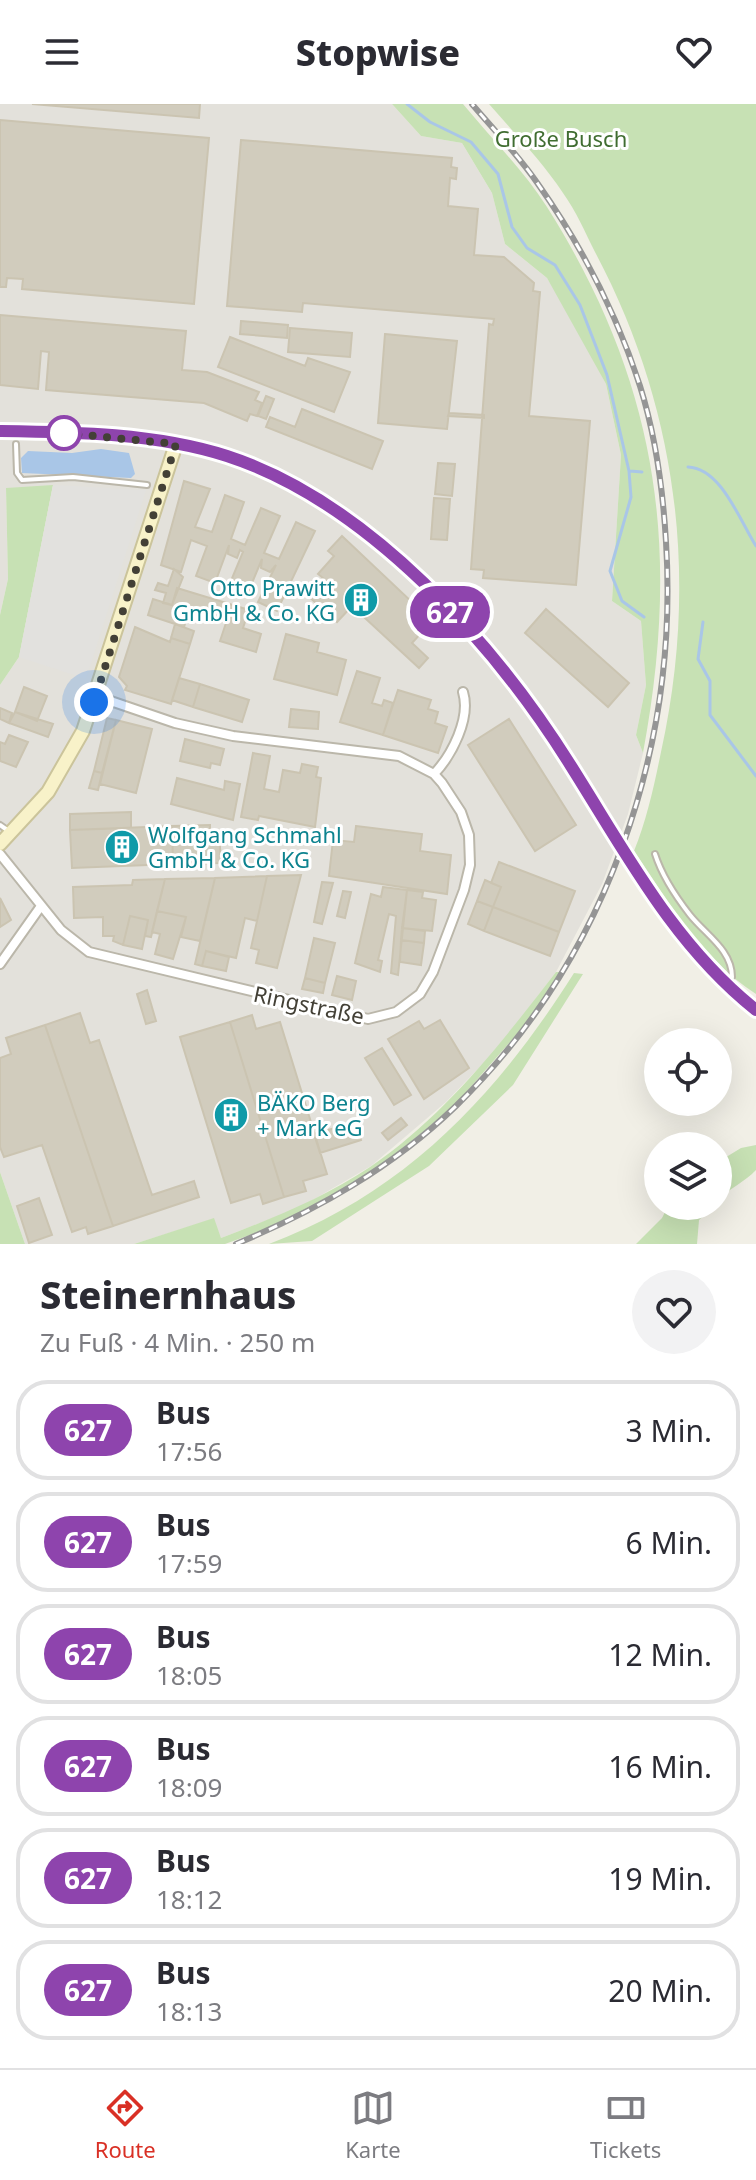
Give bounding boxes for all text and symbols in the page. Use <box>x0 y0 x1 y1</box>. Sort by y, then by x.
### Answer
text: Stopwise <box>296 28 460 77</box>
icon: menu <box>40 30 84 74</box>
icon: heart <box>672 30 716 74</box>
park label: Große Busch <box>495 123 627 153</box>
unlabelled marker <box>47 416 81 450</box>
place label: Otto Prawitt GmbH & Co. KG <box>173 572 335 627</box>
building icon: Otto Prawitt GmbH & Co. KG <box>342 581 380 619</box>
line badge: 627 <box>404 586 496 638</box>
text: 627 <box>426 593 474 631</box>
your location <box>74 682 114 722</box>
place label: Wolfgang Schmahl GmbH & Co. KG <box>148 819 342 874</box>
building icon: Wolfgang Schmahl GmbH & Co. KG <box>103 828 141 866</box>
street label: Ringstraße <box>251 978 367 1030</box>
map controls <box>644 1028 732 1220</box>
button: locate <box>644 1028 732 1116</box>
place label: BÄKO Berg + Mark eG <box>257 1087 371 1142</box>
building icon: BÄKO Berg + Mark eG <box>212 1096 250 1134</box>
button: layers <box>644 1132 732 1220</box>
text: Steinernhaus <box>40 1268 296 1320</box>
button: heart <box>632 1270 716 1354</box>
text: Zu Fuß · 4 Min. · 250 m <box>40 1324 315 1360</box>
text: Bus <box>156 1392 211 1433</box>
text: 3 Min. <box>626 1410 712 1451</box>
text: 627 <box>64 1411 112 1449</box>
text: 17:56 <box>156 1433 222 1469</box>
text: Bus <box>156 1504 211 1545</box>
text: 6 Min. <box>626 1522 712 1563</box>
text: 627 <box>64 1523 112 1561</box>
text: 17:59 <box>156 1545 222 1581</box>
text: Bus <box>156 1616 211 1657</box>
text: 12 Min. <box>608 1634 712 1675</box>
text: 627 <box>64 1635 112 1673</box>
text: 18:05 <box>156 1657 222 1693</box>
text: Bus <box>156 1728 211 1769</box>
text: 16 Min. <box>608 1746 712 1787</box>
text: 627 <box>64 1747 112 1785</box>
text: 18:09 <box>156 1769 222 1805</box>
text: Bus <box>156 1840 211 1881</box>
text: 19 Min. <box>608 1858 712 1899</box>
text: 627 <box>64 1859 112 1897</box>
text: 18:12 <box>156 1881 222 1917</box>
text: Bus <box>156 1952 211 1993</box>
text: 20 Min. <box>608 1970 712 2011</box>
text: 627 <box>64 1971 112 2009</box>
text: 18:13 <box>156 1993 222 2029</box>
tab: Route <box>95 2086 156 2164</box>
tab: Karte <box>345 2086 401 2164</box>
tab: Tickets <box>590 2086 661 2164</box>

